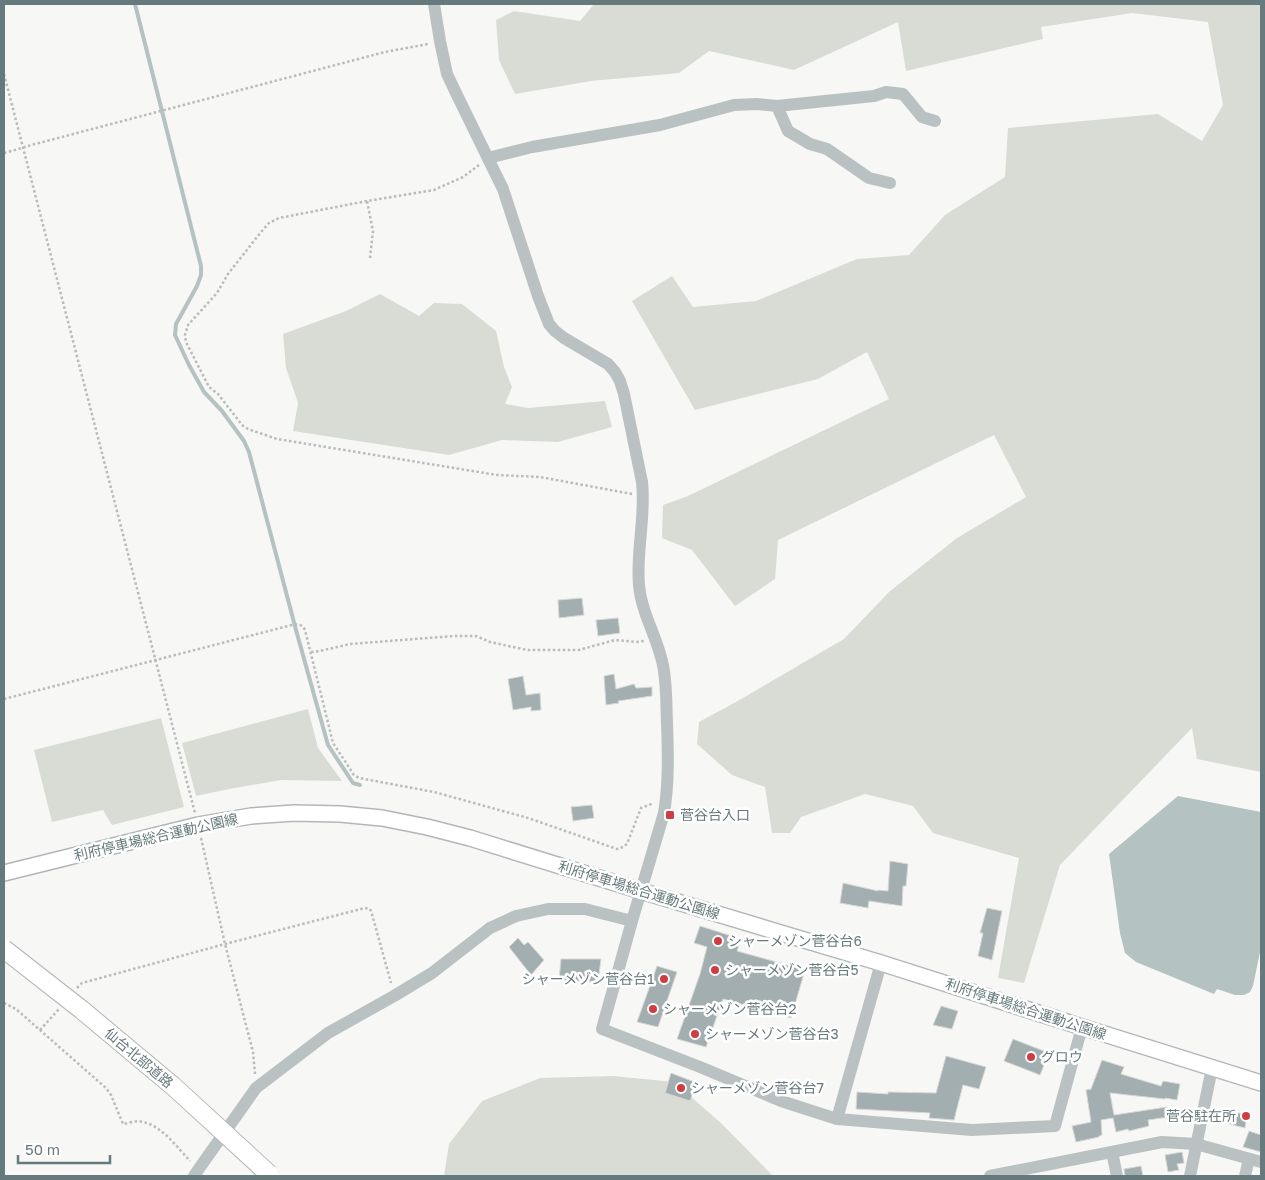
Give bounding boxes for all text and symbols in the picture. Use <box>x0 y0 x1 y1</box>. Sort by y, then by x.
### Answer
place label: 菅谷台入口 <box>680 806 750 823</box>
street label: 利府停車場総合運動公園線 <box>72 809 240 864</box>
marker: 菅谷台入口 <box>664 809 676 821</box>
street label: 利府停車場総合運動公園線 <box>556 857 722 922</box>
place label: シャーメゾン菅谷台6 <box>728 932 862 949</box>
marker: シャーメゾン菅谷台6 <box>712 935 724 947</box>
place label: シャーメゾン菅谷台5 <box>725 961 859 978</box>
marker: シャーメゾン菅谷台5 <box>709 964 721 976</box>
place label: シャーメゾン菅谷台1 <box>522 970 654 987</box>
marker: シャーメゾン菅谷台1 <box>658 973 670 985</box>
street label: 利府停車場総合運動公園線 <box>944 974 1109 1043</box>
place label: シャーメゾン菅谷台2 <box>663 1000 797 1017</box>
marker: シャーメゾン菅谷台2 <box>647 1003 659 1015</box>
street label: 仙台北部道路 <box>102 1024 177 1091</box>
place label: シャーメゾン菅谷台3 <box>705 1025 839 1042</box>
marker: シャーメゾン菅谷台3 <box>689 1028 701 1040</box>
place label: グロウ <box>1041 1048 1083 1065</box>
marker: グロウ <box>1025 1051 1037 1063</box>
place label: シャーメゾン菅谷台7 <box>691 1079 824 1096</box>
marker: シャーメゾン菅谷台7 <box>675 1082 687 1094</box>
place label: 菅谷駐在所 <box>1166 1107 1236 1124</box>
marker: 菅谷駐在所 <box>1240 1110 1252 1122</box>
scale bar <box>18 1132 110 1164</box>
text: 50 m <box>25 1140 60 1158</box>

